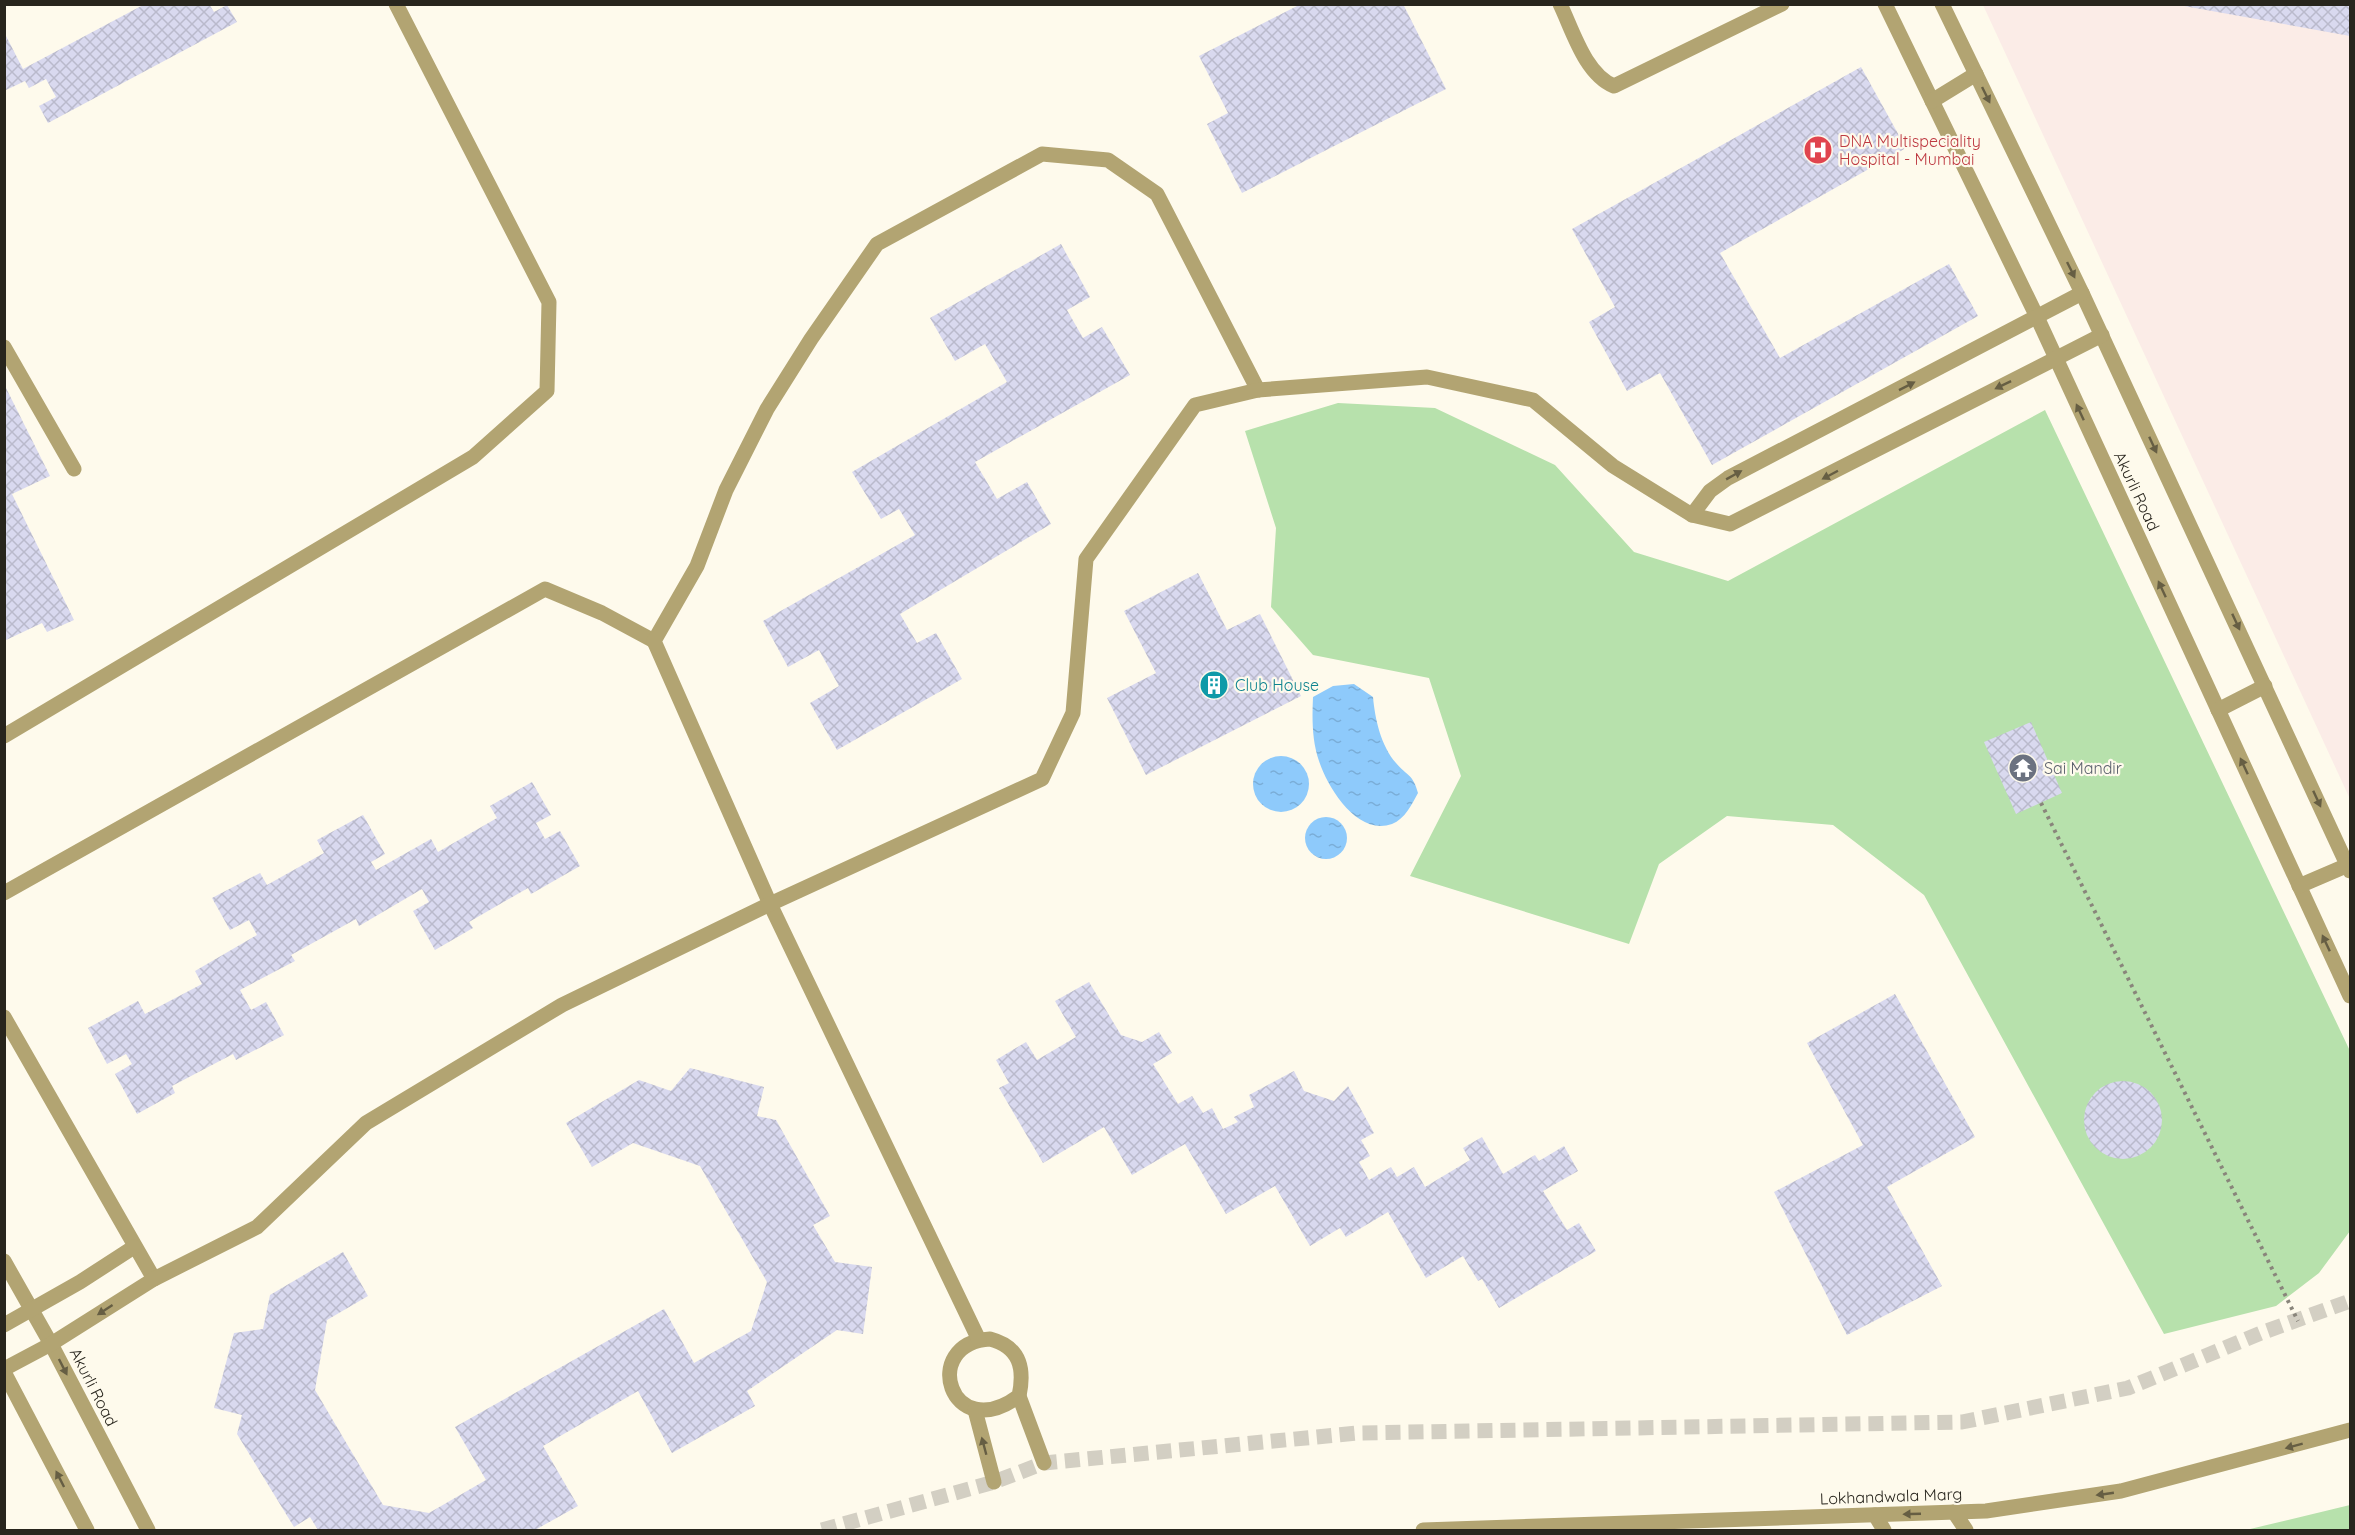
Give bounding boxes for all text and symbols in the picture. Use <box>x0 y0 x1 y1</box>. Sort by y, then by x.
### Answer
one-way arrow <box>1982 86 1991 103</box>
place label: DNA Multispeciality Hospital - Mumbai <box>1839 131 1981 169</box>
hospital icon: DNA Multispeciality Hospital - Mumbai <box>1802 134 1834 166</box>
one-way arrow <box>2067 262 2076 279</box>
one-way arrow <box>1994 379 2012 389</box>
one-way arrow <box>1898 381 1916 391</box>
one-way arrow <box>2076 404 2085 421</box>
one-way arrow <box>2149 437 2158 454</box>
street label: Akurli Road <box>2110 448 2164 534</box>
one-way arrow <box>1821 469 1839 479</box>
one-way arrow <box>1726 470 1743 480</box>
one-way arrow <box>2158 580 2167 597</box>
one-way arrow <box>2231 614 2240 631</box>
building icon: Club House <box>1198 669 1230 701</box>
place label: Club House <box>1235 675 1319 695</box>
temple icon: Sai Mandir <box>2007 752 2039 784</box>
one-way arrow <box>2239 756 2249 774</box>
place label: Sai Mandir <box>2044 758 2122 778</box>
one-way arrow <box>2313 791 2322 808</box>
one-way arrow <box>2321 934 2330 951</box>
one-way arrow <box>97 1305 113 1316</box>
street label: Akurli Road <box>66 1344 122 1430</box>
one-way arrow <box>58 1359 68 1376</box>
one-way arrow <box>979 1437 989 1455</box>
one-way arrow <box>2285 1442 2303 1451</box>
one-way arrow <box>55 1470 64 1487</box>
street label: Lokhandwala Marg <box>1819 1484 1963 1508</box>
one-way arrow <box>2096 1489 2115 1498</box>
one-way arrow <box>1902 1509 1921 1518</box>

